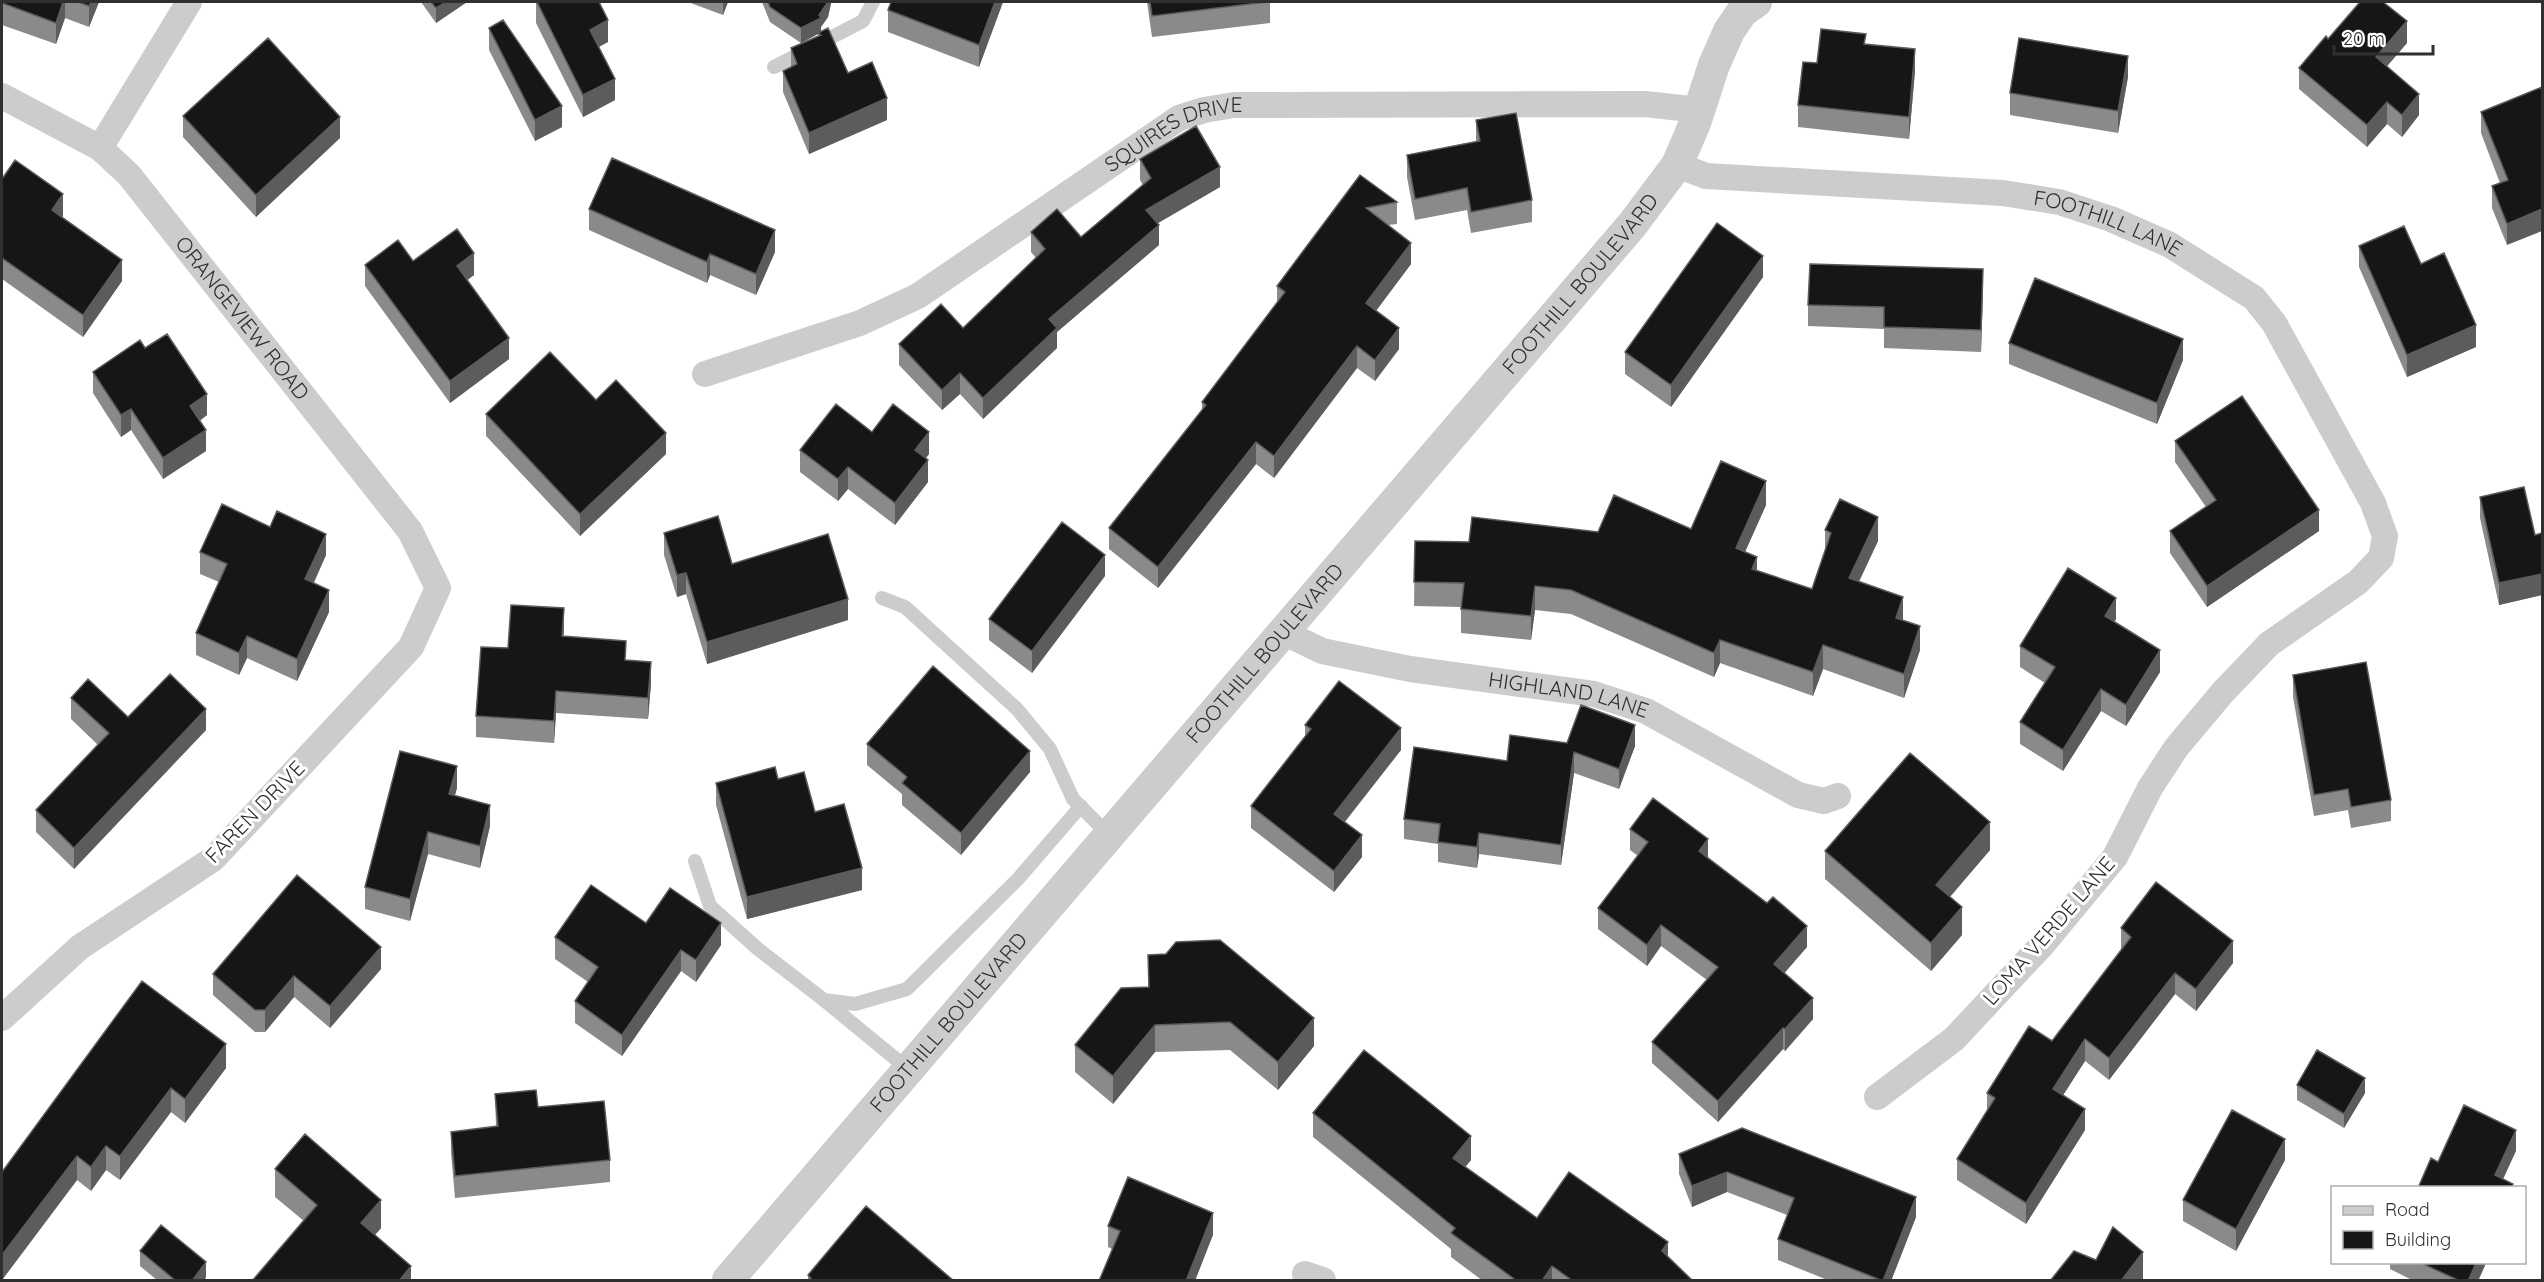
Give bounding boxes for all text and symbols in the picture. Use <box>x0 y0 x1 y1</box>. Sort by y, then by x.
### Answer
scale bar <box>2334 18 2433 56</box>
text: 20 m <box>2343 27 2385 50</box>
street label: SQUIRES DRIVE <box>1099 91 1242 177</box>
street label: FOOTHILL LANE <box>2032 184 2188 262</box>
street label: FOOTHILL BOULEVARD <box>1496 188 1663 379</box>
street label: ORANGEVIEW ROAD <box>170 230 315 405</box>
street label: FOOTHILL BOULEVARD <box>1180 558 1348 748</box>
street label: HIGHLAND LANE <box>1487 666 1652 723</box>
street label: FAREN DRIVE <box>199 755 310 868</box>
street label: LOMA VERDE LANE <box>1977 851 2120 1010</box>
street label: FOOTHILL BOULEVARD <box>864 927 1032 1117</box>
legend <box>2331 1186 2526 1264</box>
text: Road <box>2385 1198 2430 1221</box>
text: Building <box>2385 1228 2451 1251</box>

